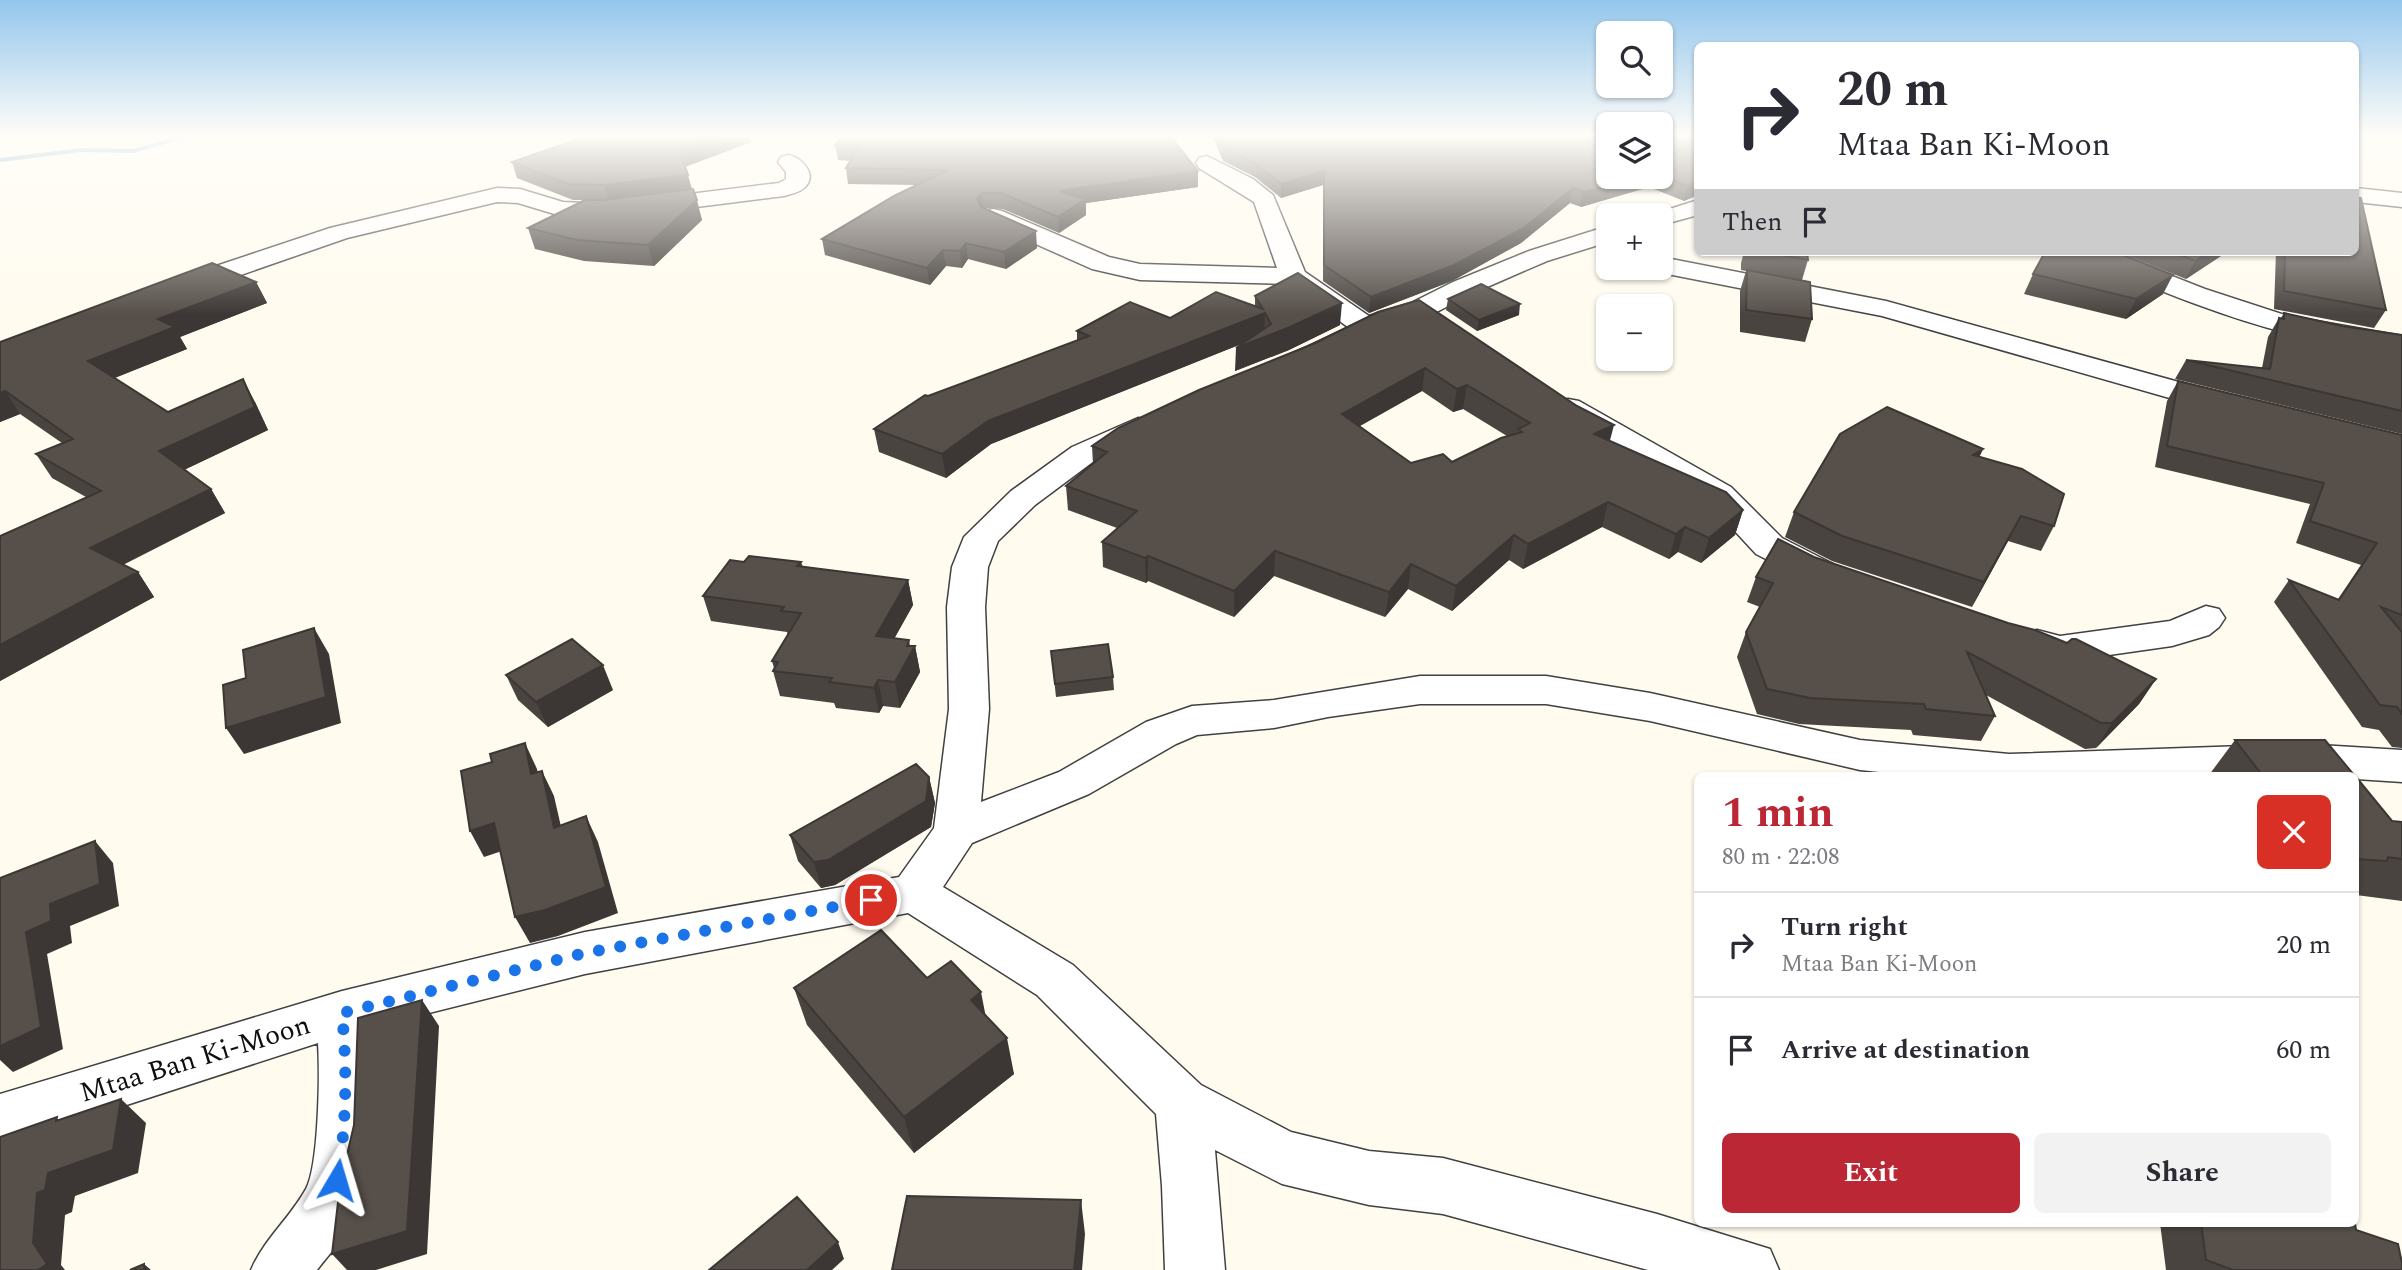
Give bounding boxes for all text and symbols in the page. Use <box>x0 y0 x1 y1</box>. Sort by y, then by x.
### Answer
map controls <box>1596 21 1673 371</box>
button: search <box>1596 21 1673 98</box>
text: 20 m <box>1837 53 1948 128</box>
icon: right <box>1722 70 1813 161</box>
button: layers <box>1596 112 1673 189</box>
text: Mtaa Ban Ki-Moon <box>1837 121 2110 170</box>
text: Then <box>1722 202 1782 242</box>
button: + <box>1596 203 1673 280</box>
icon: arrive <box>1796 203 1834 241</box>
button: − <box>1596 294 1673 371</box>
text: 1 min <box>1722 782 1834 845</box>
button: close <box>2257 795 2331 869</box>
text: 80 m · 22:08 <box>1722 840 1840 875</box>
pin <box>841 870 901 930</box>
icon: arrive <box>852 881 890 919</box>
text: Turn right <box>1781 907 1908 947</box>
text: 20 m <box>2276 925 2331 965</box>
icon: right <box>1722 926 1760 964</box>
text: Mtaa Ban Ki-Moon <box>1781 947 1978 982</box>
street label: Mtaa Ban Ki-Moon <box>74 1003 316 1115</box>
text: Arrive at destination <box>1781 1030 2030 1070</box>
text: 60 m <box>2276 1030 2331 1070</box>
icon: arrive <box>1722 1031 1760 1069</box>
button: Exit <box>1722 1133 2020 1213</box>
button: Share <box>2034 1133 2331 1213</box>
position arrow <box>300 1143 374 1217</box>

